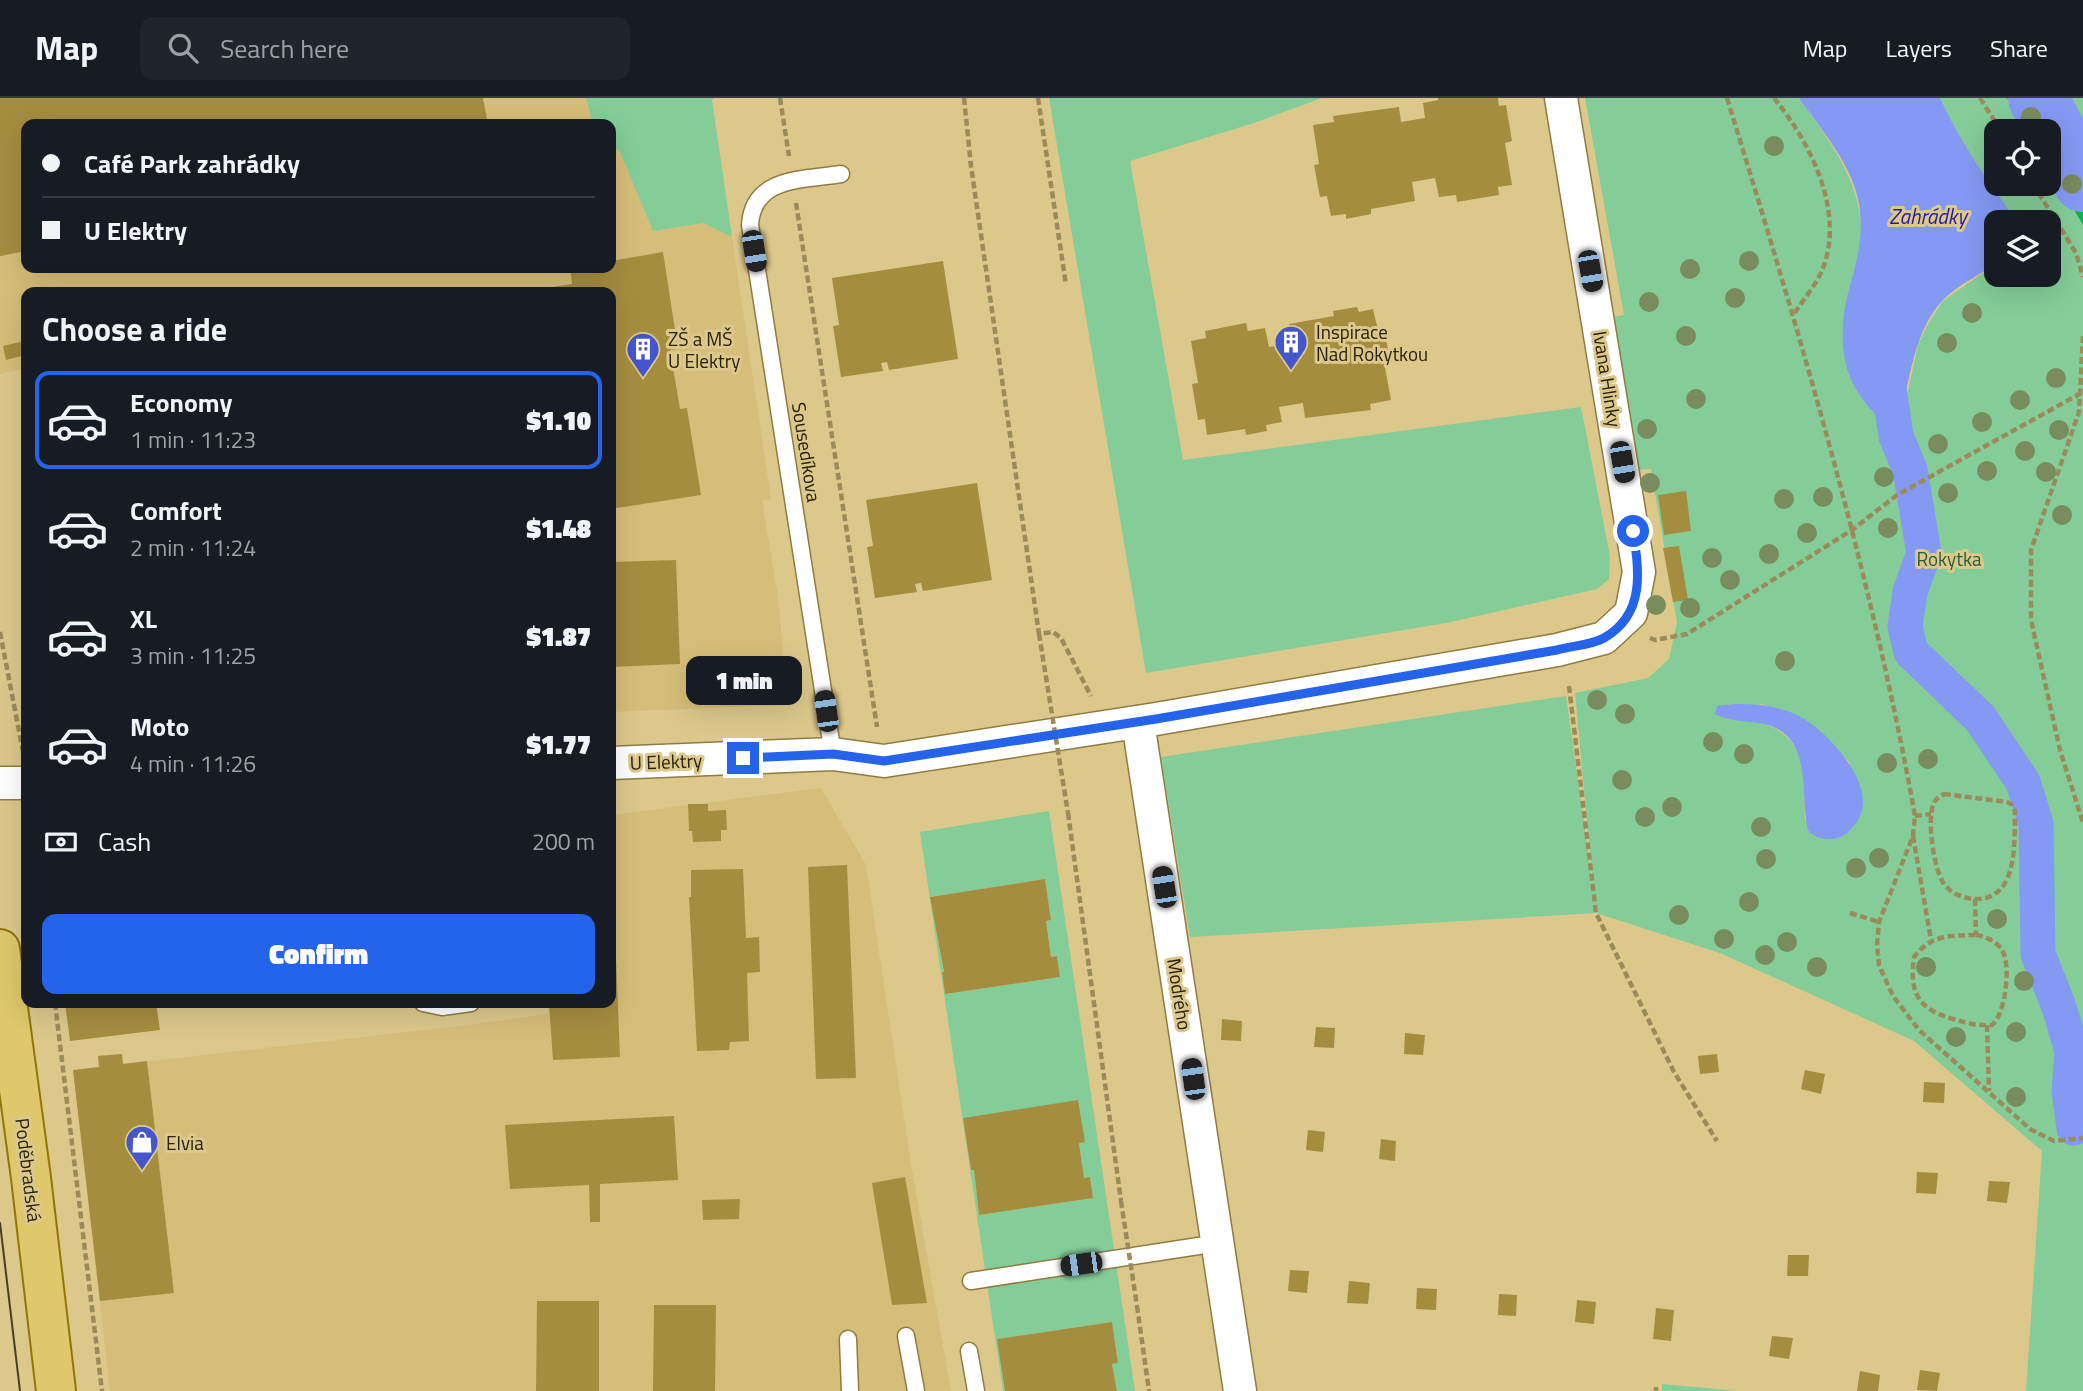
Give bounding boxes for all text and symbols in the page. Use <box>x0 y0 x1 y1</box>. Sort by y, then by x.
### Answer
search box <box>140 17 630 80</box>
text: Map <box>35 23 98 73</box>
icon: search <box>164 29 202 67</box>
text: Search here <box>220 29 349 68</box>
text: Map <box>1803 30 1848 66</box>
text: Layers <box>1886 30 1952 66</box>
text: Share <box>1990 30 2048 66</box>
map controls <box>1984 119 2061 287</box>
button: locate <box>1984 119 2061 196</box>
text: Café Park zahrádky <box>84 144 300 183</box>
water label: Zahrádky <box>1889 200 1969 232</box>
button: layers <box>1984 210 2061 287</box>
text: U Elektry <box>84 211 187 250</box>
car <box>741 229 768 273</box>
car <box>1577 248 1604 294</box>
text: Choose a ride <box>42 305 227 353</box>
place label: Inspirace Nad Rokytkou <box>1316 317 1428 368</box>
building icon: Inspirace Nad Rokytkou <box>1272 323 1310 372</box>
place label: ZŠ a MŠ U Elektry <box>668 324 740 375</box>
street label: Ivana Hlinky <box>1586 329 1630 429</box>
building icon: ZŠ a MŠ U Elektry <box>624 330 662 379</box>
text: Economy <box>130 383 232 422</box>
icon: car <box>46 389 109 452</box>
street label: Sousedíkova <box>785 400 829 504</box>
text: $1.10 <box>526 401 591 440</box>
text: 1 min · 11:23 <box>130 422 256 457</box>
car <box>1609 439 1636 485</box>
text: Comfort <box>130 491 222 530</box>
icon: car <box>46 497 109 560</box>
text: $1.48 <box>526 509 591 548</box>
route start <box>1617 515 1649 547</box>
text: 2 min · 11:24 <box>130 530 256 565</box>
park label: Rokytka <box>1916 544 1982 573</box>
text: XL <box>130 599 157 638</box>
icon: car <box>46 605 109 668</box>
text: $1.87 <box>526 617 591 656</box>
text: 3 min · 11:25 <box>130 638 256 673</box>
callout: 1 min <box>685 656 801 706</box>
text: 1 min <box>715 663 773 698</box>
car <box>813 689 840 733</box>
text: Moto <box>130 707 189 746</box>
icon: car <box>46 713 109 776</box>
text: $1.77 <box>526 725 591 764</box>
route end <box>727 742 759 774</box>
street label: U Elektry <box>629 745 703 777</box>
text: 4 min · 11:26 <box>130 746 256 781</box>
text: Cash <box>98 822 151 861</box>
icon: cash <box>42 823 80 861</box>
text: 200 m <box>532 824 595 859</box>
car <box>1151 865 1178 909</box>
button: Confirm <box>42 914 595 994</box>
street label: Modrého <box>1160 956 1200 1032</box>
car <box>1180 1057 1207 1101</box>
street label: Poděbradská <box>8 1116 50 1224</box>
shop icon: Elvia <box>123 1123 161 1172</box>
place label: Elvia <box>166 1128 204 1157</box>
car <box>1059 1251 1104 1277</box>

